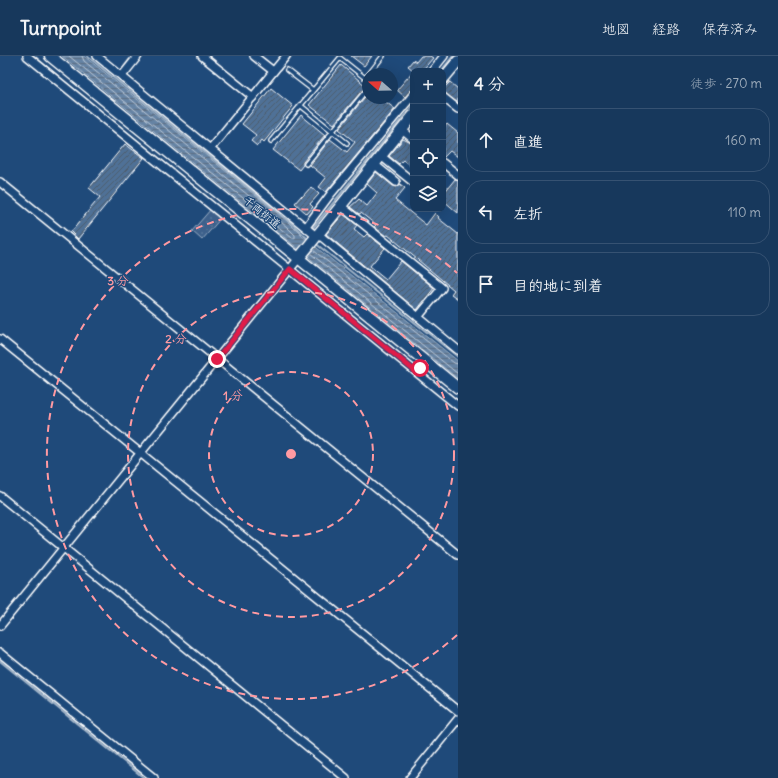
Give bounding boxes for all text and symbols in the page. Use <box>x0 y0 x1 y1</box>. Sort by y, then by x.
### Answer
text: Turnpoint <box>20 16 101 40</box>
text: 地図 <box>602 20 630 38</box>
text: 経路 <box>652 20 680 38</box>
text: 保存済み <box>702 20 758 38</box>
north arrow <box>362 68 398 104</box>
map controls <box>410 68 446 212</box>
button: + <box>410 68 446 104</box>
text: 4 分 <box>474 73 505 95</box>
text: 徒歩 · 270 m <box>690 75 762 92</box>
button: − <box>410 104 446 140</box>
icon: ahead <box>475 129 497 151</box>
text: 直進 <box>513 132 543 151</box>
text: 160 m <box>725 132 761 149</box>
button: locate <box>410 140 446 176</box>
button: layers <box>410 176 446 212</box>
street label: 千両街道 <box>240 193 284 231</box>
icon: left <box>475 201 497 223</box>
text: 左折 <box>513 204 543 223</box>
text: 110 m <box>728 204 761 221</box>
text: 3 分 <box>107 273 129 288</box>
icon: arrive <box>475 273 497 295</box>
text: 目的地に到着 <box>513 276 603 295</box>
text: 2 分 <box>165 331 187 346</box>
route end <box>208 350 226 368</box>
route start <box>411 359 429 377</box>
text: 1 分 <box>223 388 243 403</box>
centre of rings <box>284 447 298 461</box>

